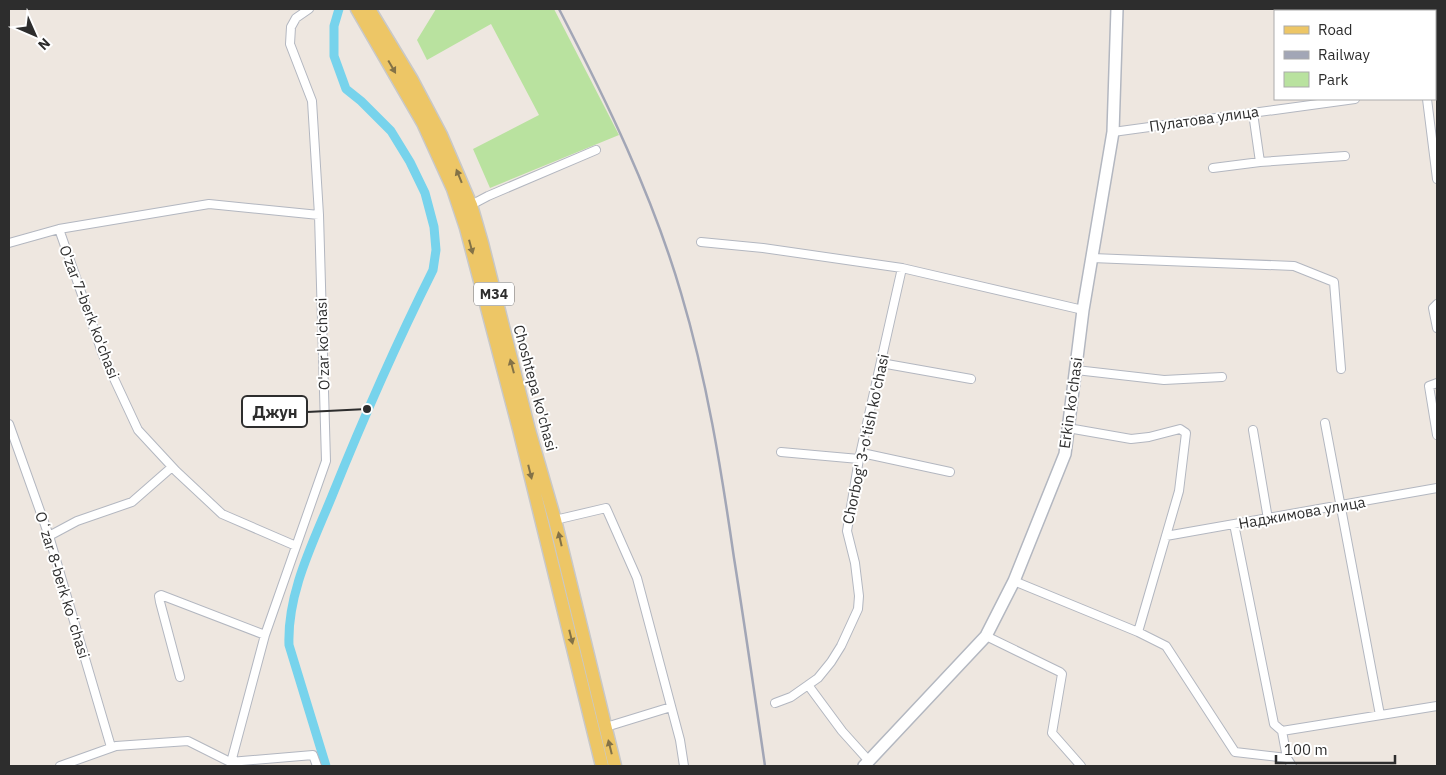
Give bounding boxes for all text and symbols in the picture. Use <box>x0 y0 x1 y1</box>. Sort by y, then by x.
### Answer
north arrow <box>10 10 60 60</box>
legend <box>1274 10 1436 100</box>
text: Road <box>1318 20 1353 39</box>
text: N <box>34 34 54 54</box>
text: Railway <box>1318 45 1371 64</box>
one-way arrow <box>387 60 396 73</box>
text: Park <box>1318 70 1348 89</box>
street label: Пулатова улица <box>1148 101 1260 136</box>
one-way arrow <box>455 168 462 183</box>
one-way arrow <box>468 239 476 254</box>
street label: O'zar 7-berk ko'chasi <box>55 242 124 381</box>
road number: M34 <box>474 282 514 306</box>
street label: O'zar ko'chasi <box>311 297 334 391</box>
street label: Choshtepa ko'chasi <box>509 323 561 453</box>
street label: Chorbog' 3-o'tish ko'chasi <box>838 352 893 526</box>
street label: Erkin ko'chasi <box>1055 356 1086 450</box>
one-way arrow <box>508 358 516 373</box>
callout: Джун <box>242 396 307 427</box>
text: Джун <box>252 402 298 422</box>
one-way arrow <box>526 464 534 479</box>
street label: Наджимова улица <box>1237 492 1367 533</box>
street label: Oʻzar 8-berk koʻchasi <box>31 509 94 661</box>
one-way arrow <box>556 532 564 547</box>
one-way arrow <box>567 629 575 644</box>
scale bar <box>1276 732 1395 764</box>
one-way arrow <box>606 739 614 754</box>
text: 100 m <box>1284 740 1328 759</box>

